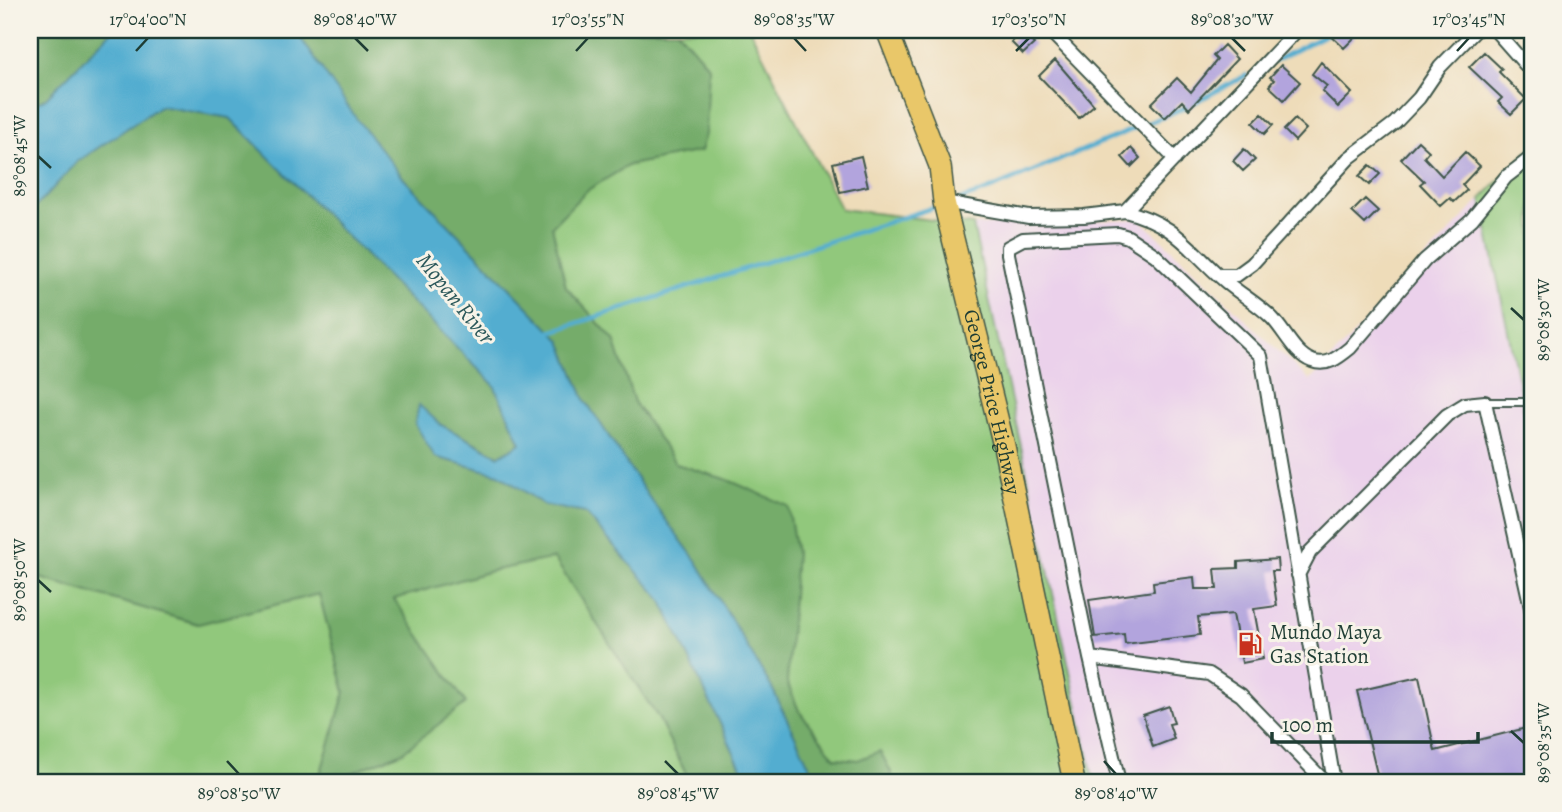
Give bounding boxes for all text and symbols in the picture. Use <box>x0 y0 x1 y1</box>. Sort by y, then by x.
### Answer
text: 17°04'00"N <box>109 7 187 31</box>
text: 89°08'40"W <box>313 7 397 31</box>
text: 17°03'55"N <box>551 7 625 31</box>
text: 89°08'35"W <box>753 7 835 31</box>
text: 17°03'50"N <box>991 7 1067 31</box>
text: 89°08'30"W <box>1190 7 1274 31</box>
text: 17°03'45"N <box>1432 7 1506 31</box>
text: 89°08'45"W <box>7 115 31 197</box>
water label: Mopan River <box>409 246 503 351</box>
text: 89°08'30"W <box>1531 278 1555 362</box>
street label: George Price Highway <box>957 307 1028 498</box>
text: 89°08'50"W <box>7 538 31 622</box>
place label: Mundo Maya Gas Station <box>1270 618 1382 670</box>
fuel station icon: Mundo Maya Gas Station <box>1236 630 1264 658</box>
scale bar <box>1272 700 1478 744</box>
text: 89°08'35"W <box>1531 702 1555 784</box>
text: 100 m <box>1282 711 1333 739</box>
text: 89°08'50"W <box>197 781 281 805</box>
text: 89°08'45"W <box>637 781 719 805</box>
text: 89°08'40"W <box>1074 781 1158 805</box>

